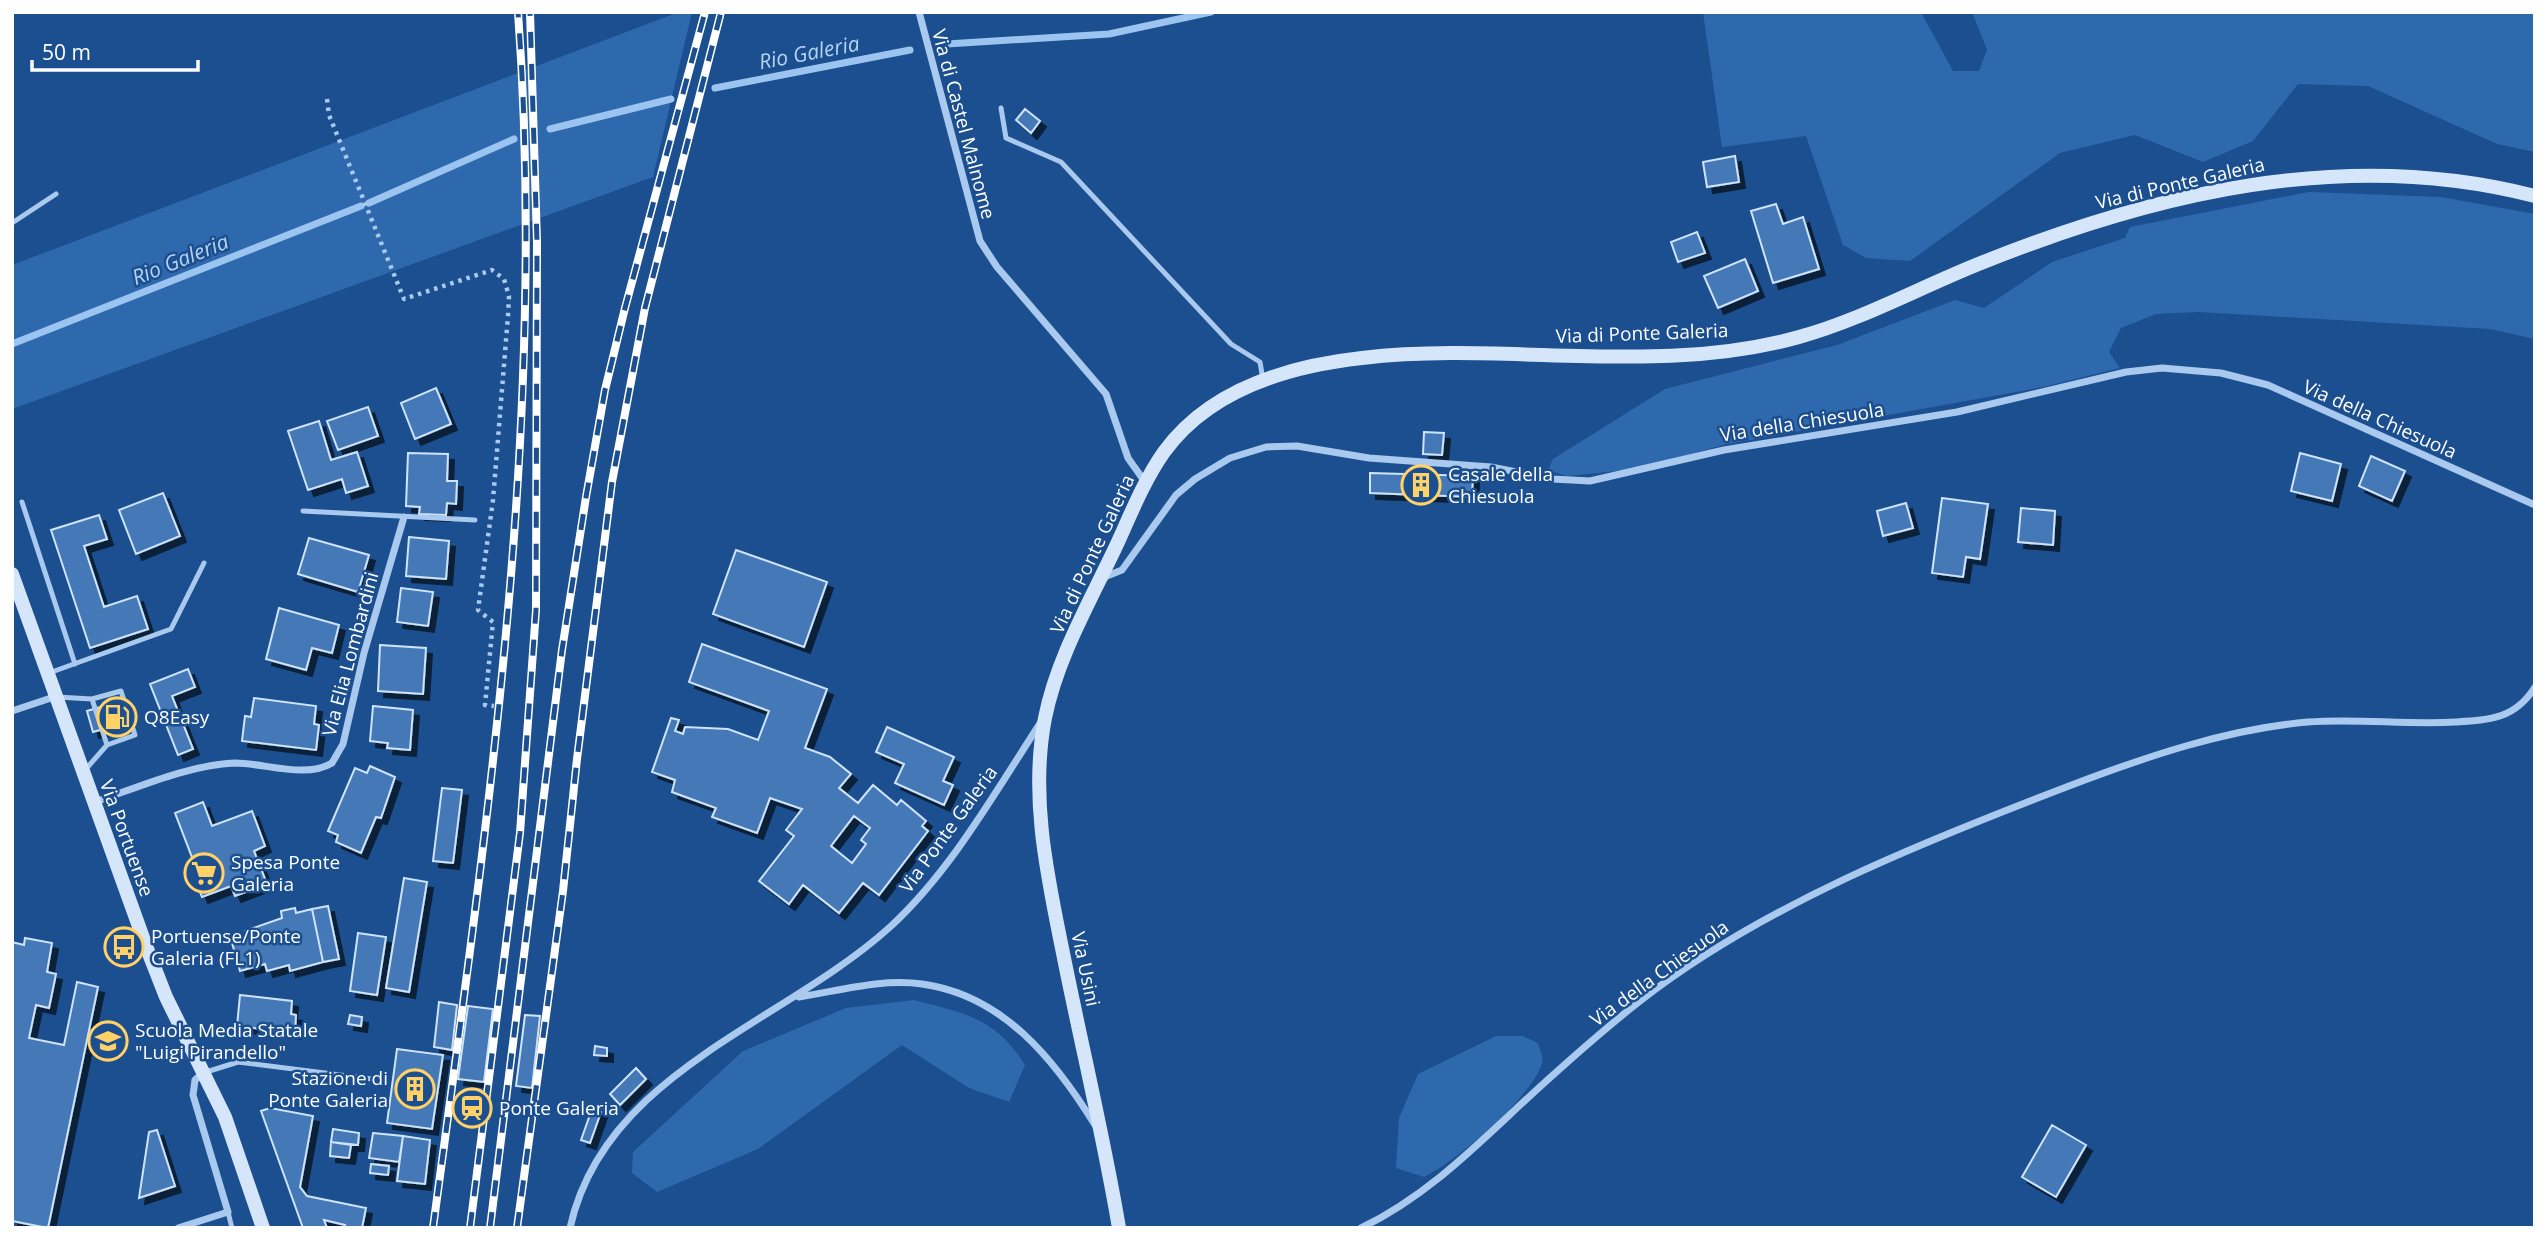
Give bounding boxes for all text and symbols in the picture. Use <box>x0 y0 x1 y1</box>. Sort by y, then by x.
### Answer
street label: Via di Castel Malnome <box>926 26 1002 222</box>
scale bar <box>32 28 198 72</box>
water label: Rio Galeria <box>756 29 862 75</box>
text: 50 m <box>42 38 91 66</box>
street label: Via di Ponte Galeria <box>2093 151 2267 215</box>
water label: Rio Galeria <box>127 227 233 291</box>
street label: Via di Ponte Galeria <box>1555 317 1729 349</box>
street label: Via della Chiesuola <box>2299 373 2461 465</box>
street label: Via della Chiesuola <box>1718 396 1886 448</box>
place label: Casale della Chiesuola <box>1448 461 1553 509</box>
building icon: Casale della Chiesuola <box>1400 464 1442 506</box>
street label: Via di Ponte Galeria <box>1044 470 1140 638</box>
street label: Via Elia Lombardini <box>316 569 384 739</box>
fuel station icon: Q8Easy <box>96 696 138 738</box>
place label: Q8Easy <box>144 704 210 730</box>
street label: Via Ponte Galeria <box>893 760 1003 898</box>
street label: Via Portuense <box>94 776 160 900</box>
place label: Spesa Ponte Galeria <box>231 849 340 897</box>
supermarket icon: Spesa Ponte Galeria <box>183 852 225 894</box>
street label: Via della Chiesuola <box>1584 914 1734 1032</box>
place label: Portuense/Ponte Galeria (FL1) <box>151 923 301 971</box>
bus stop icon: Portuense/Ponte Galeria (FL1) <box>103 926 145 968</box>
street label: Via Usini <box>1065 929 1107 1009</box>
place label: Scuola Media Statale "Luigi Pirandello" <box>135 1017 318 1065</box>
school or university icon: Scuola Media Statale "Luigi Pirandello" <box>87 1020 129 1062</box>
place label: Stazione di Ponte Galeria <box>268 1065 388 1113</box>
building icon: Stazione di Ponte Galeria <box>394 1068 436 1110</box>
station icon: Ponte Galeria <box>451 1087 493 1129</box>
place label: Ponte Galeria <box>499 1095 619 1121</box>

